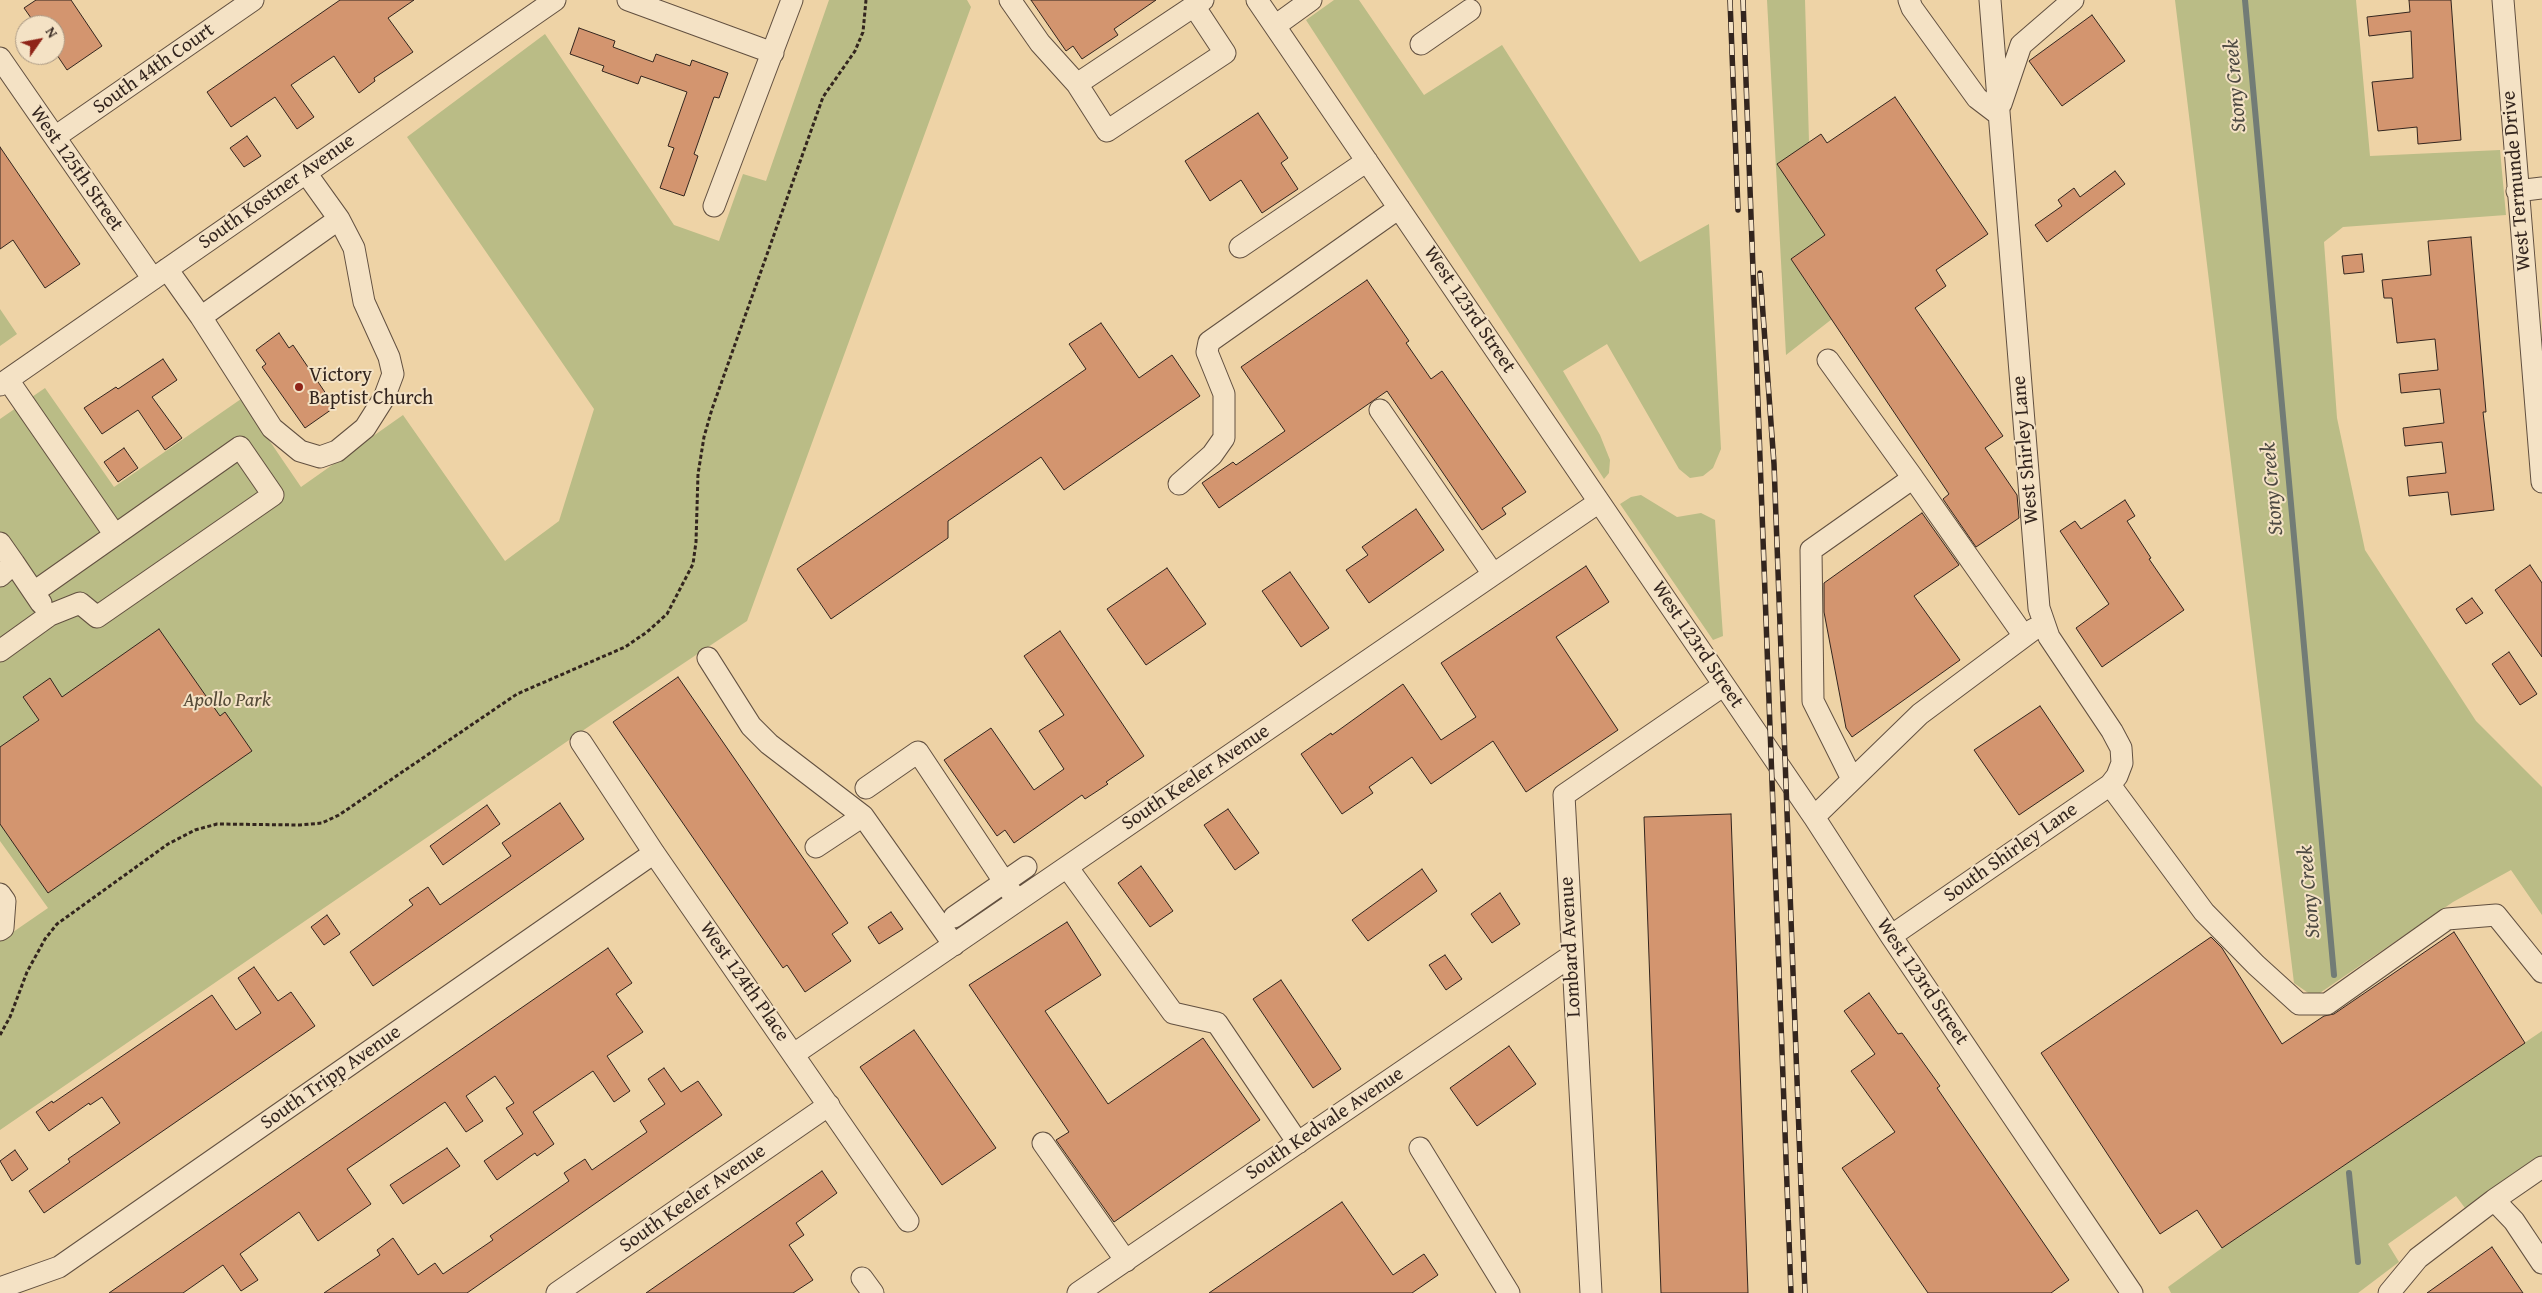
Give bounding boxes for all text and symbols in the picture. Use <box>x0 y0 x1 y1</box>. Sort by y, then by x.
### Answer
north arrow <box>15 15 65 65</box>
street label: South 44th Court <box>89 18 219 120</box>
text: N <box>41 23 63 42</box>
water label: Stony Creek <box>2219 38 2253 134</box>
street label: West Termunde Drive <box>2497 90 2537 272</box>
street label: West 125th Street <box>24 102 128 236</box>
street label: South Kostner Avenue <box>194 129 360 255</box>
street label: West 123rd Street <box>1418 242 1520 378</box>
place label: Victory Baptist Church <box>309 364 433 411</box>
street label: West Shirley Lane <box>2008 375 2044 525</box>
marker: Victory Baptist Church <box>293 381 305 393</box>
water label: Stony Creek <box>2256 441 2290 537</box>
street label: West 123rd Street <box>1646 577 1748 713</box>
park label: Apollo Park <box>183 689 271 713</box>
street label: South Keeler Avenue <box>1117 720 1275 836</box>
street label: South Shirley Lane <box>1940 798 2082 908</box>
water label: Stony Creek <box>2293 844 2327 940</box>
street label: Lombard Avenue <box>1555 876 1587 1018</box>
street label: West 123rd Street <box>1871 914 1973 1050</box>
street label: West 124th Place <box>694 918 794 1046</box>
street label: South Tripp Avenue <box>256 1021 406 1135</box>
street label: South Kedvale Avenue <box>1241 1062 1409 1186</box>
street label: South Keeler Avenue <box>615 1140 771 1258</box>

